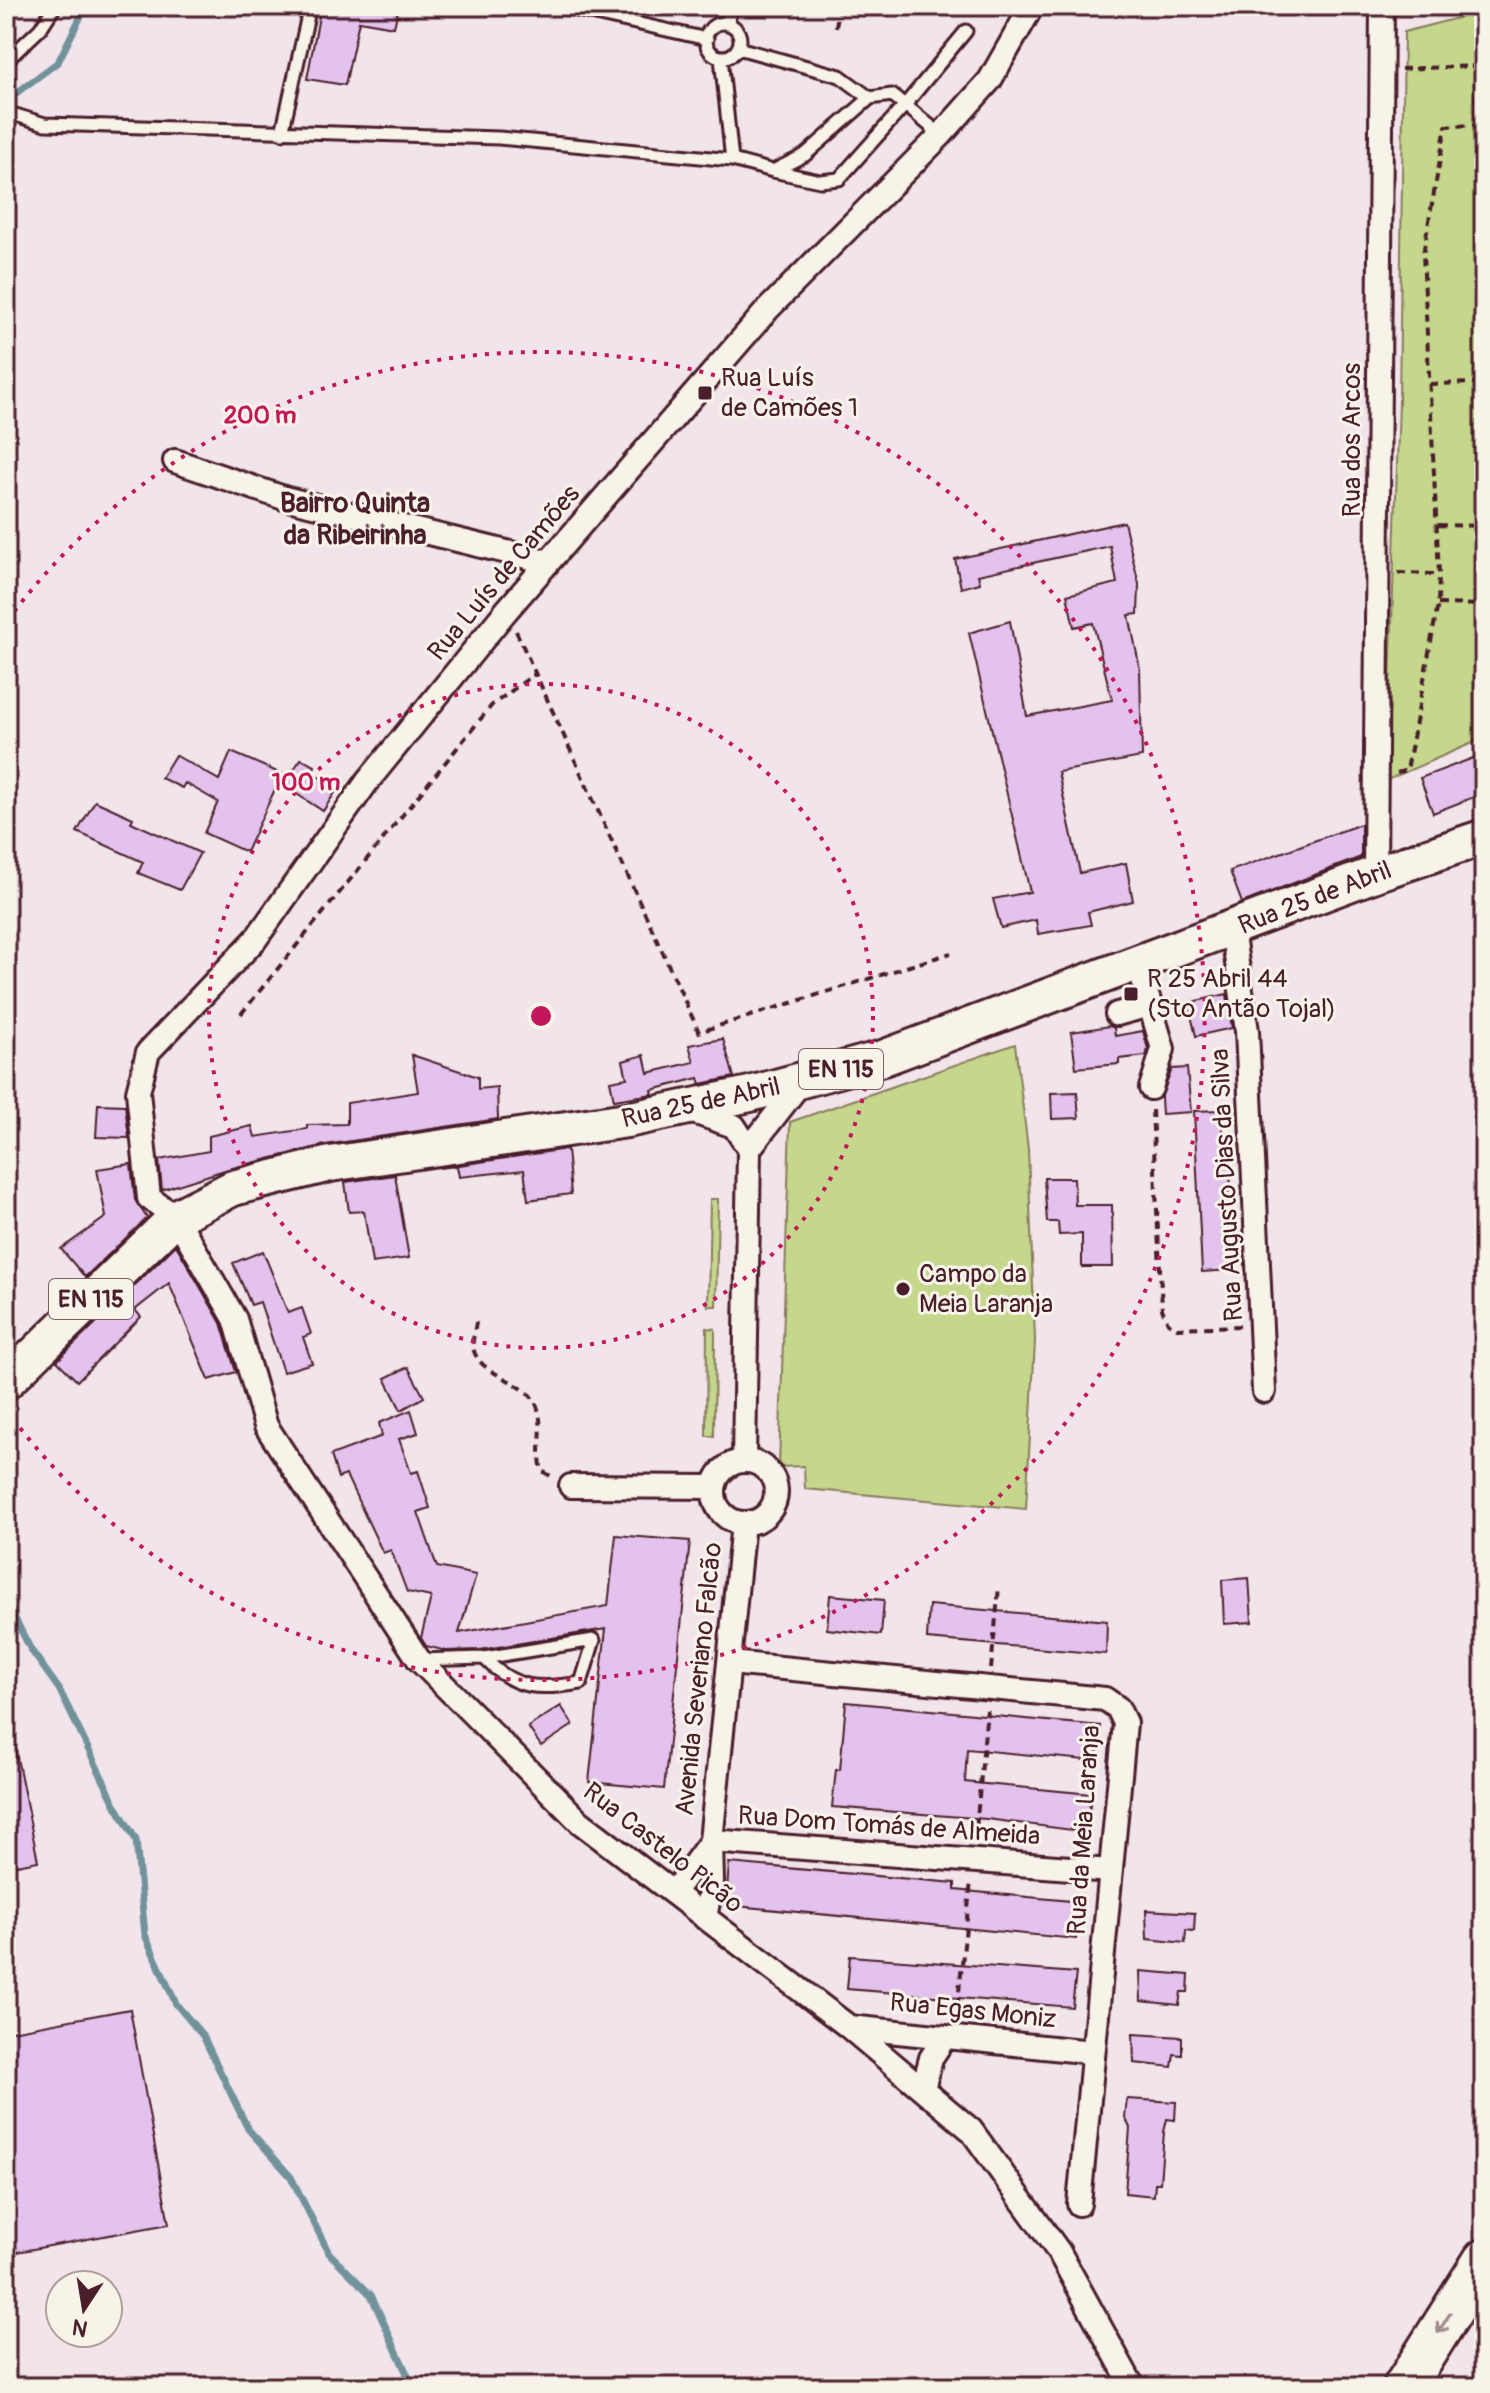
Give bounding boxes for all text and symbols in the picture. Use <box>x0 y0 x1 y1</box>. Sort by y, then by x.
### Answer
place label: Rua Luís de Camões 1 <box>721 362 858 424</box>
street label: Rua dos Arcos <box>1336 362 1368 517</box>
marker: Rua Luís de Camões 1 <box>696 384 714 402</box>
text: 200 m <box>224 401 296 430</box>
street label: Rua Luís de Camões <box>421 478 587 667</box>
district label: Bairro Quinta da Ribeirinha <box>280 486 430 553</box>
text: 100 m <box>272 768 340 797</box>
street label: Rua 25 de Abril <box>1234 854 1396 942</box>
place label: R 25 Abril 44 (Sto Antão Tojal) <box>1147 963 1336 1025</box>
marker: R 25 Abril 44 (Sto Antão Tojal) <box>1122 985 1140 1003</box>
centre of rings <box>527 1002 555 1030</box>
street label: Rua Augusto Dias da Silva <box>1204 1048 1250 1322</box>
road number: EN 115 <box>799 1049 883 1089</box>
street label: Rua 25 de Abril <box>619 1071 783 1135</box>
place label: Campo da Meia Laranja <box>919 1258 1053 1320</box>
road number: EN 115 <box>49 1279 133 1319</box>
marker: Campo da Meia Laranja <box>894 1280 912 1298</box>
street label: Avenida Severiano Falcão <box>669 1541 729 1817</box>
street label: Rua da Meia Laranja <box>1061 1724 1107 1936</box>
street label: Rua Castelo Picão <box>577 1776 749 1920</box>
street label: Rua Dom Tomás de Almeida <box>737 1799 1041 1853</box>
street label: Rua Egas Moniz <box>888 1986 1058 2036</box>
north arrow <box>44 2269 124 2349</box>
text: N <box>70 2312 90 2343</box>
one-way arrow <box>1435 2312 1452 2334</box>

